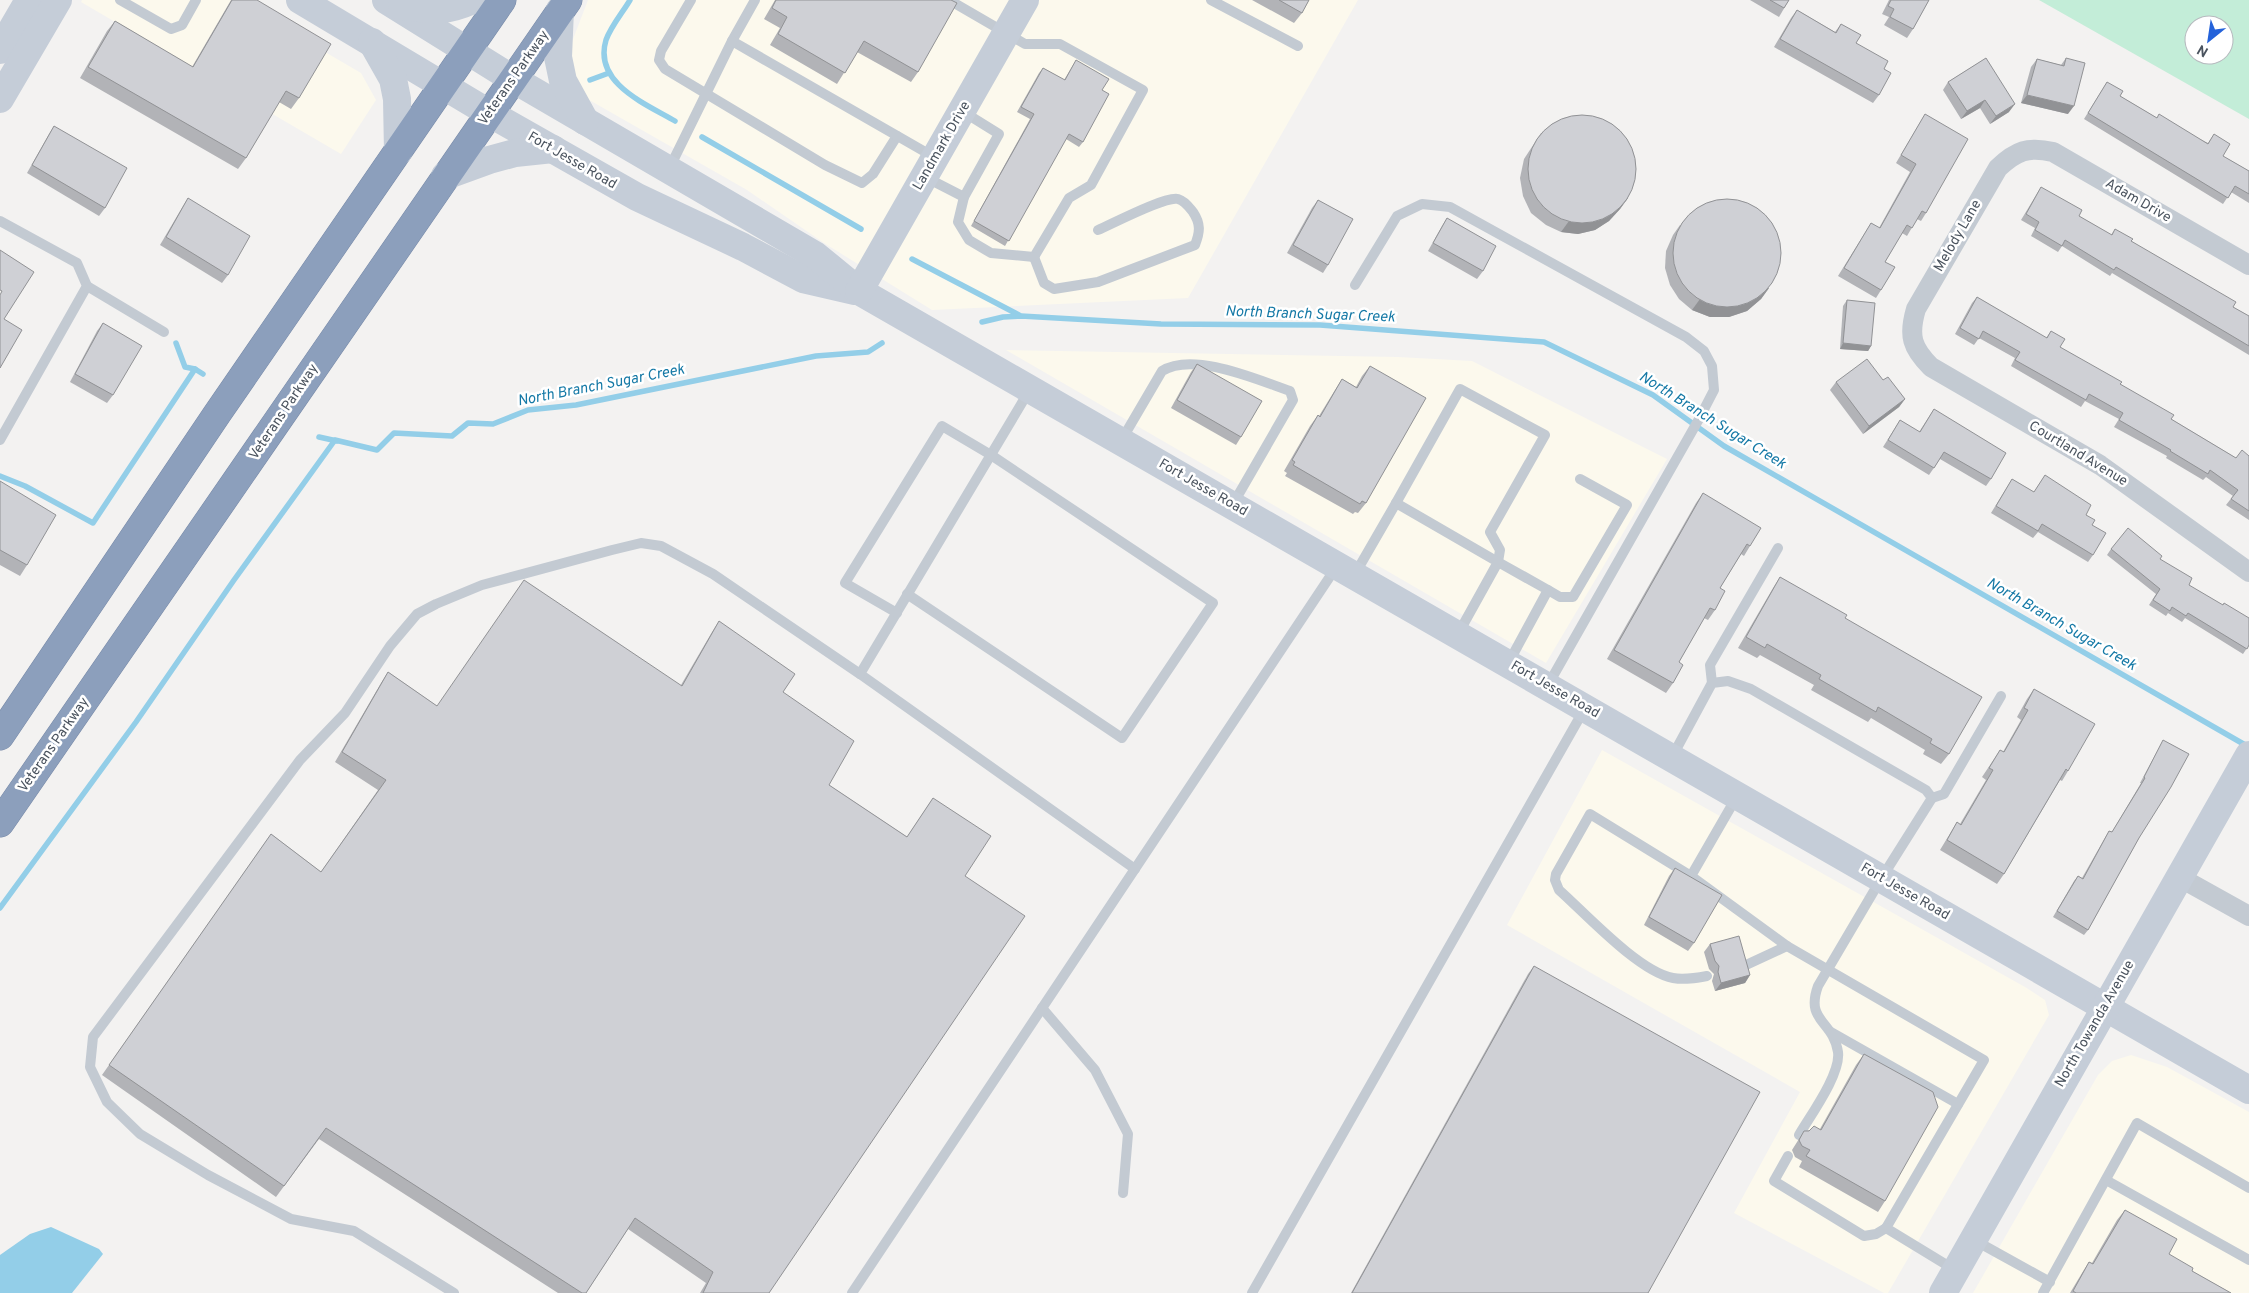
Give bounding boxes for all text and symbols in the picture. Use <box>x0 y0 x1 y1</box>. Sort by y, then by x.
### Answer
north arrow <box>2184 15 2234 65</box>
street label: Veterans Parkway <box>475 27 553 129</box>
text: N <box>2195 40 2212 60</box>
street label: Landmark Drive <box>910 98 974 194</box>
street label: Fort Jesse Road <box>524 129 620 193</box>
street label: Adam Drive <box>2102 175 2174 227</box>
street label: Melody Lane <box>1931 197 1985 275</box>
water label: North Branch Sugar Creek <box>1225 303 1396 327</box>
water label: North Branch Sugar Creek <box>516 360 687 412</box>
street label: Veterans Parkway <box>246 361 322 463</box>
water label: North Branch Sugar Creek <box>1635 368 1789 474</box>
street label: Courtland Avenue <box>2025 418 2131 490</box>
street label: Fort Jesse Road <box>1155 456 1251 520</box>
water label: North Branch Sugar Creek <box>1983 574 2140 676</box>
street label: Fort Jesse Road <box>1507 658 1603 722</box>
street label: Veterans Parkway <box>15 694 93 796</box>
street label: Fort Jesse Road <box>1857 860 1953 924</box>
street label: North Towanda Avenue <box>2052 957 2138 1091</box>

